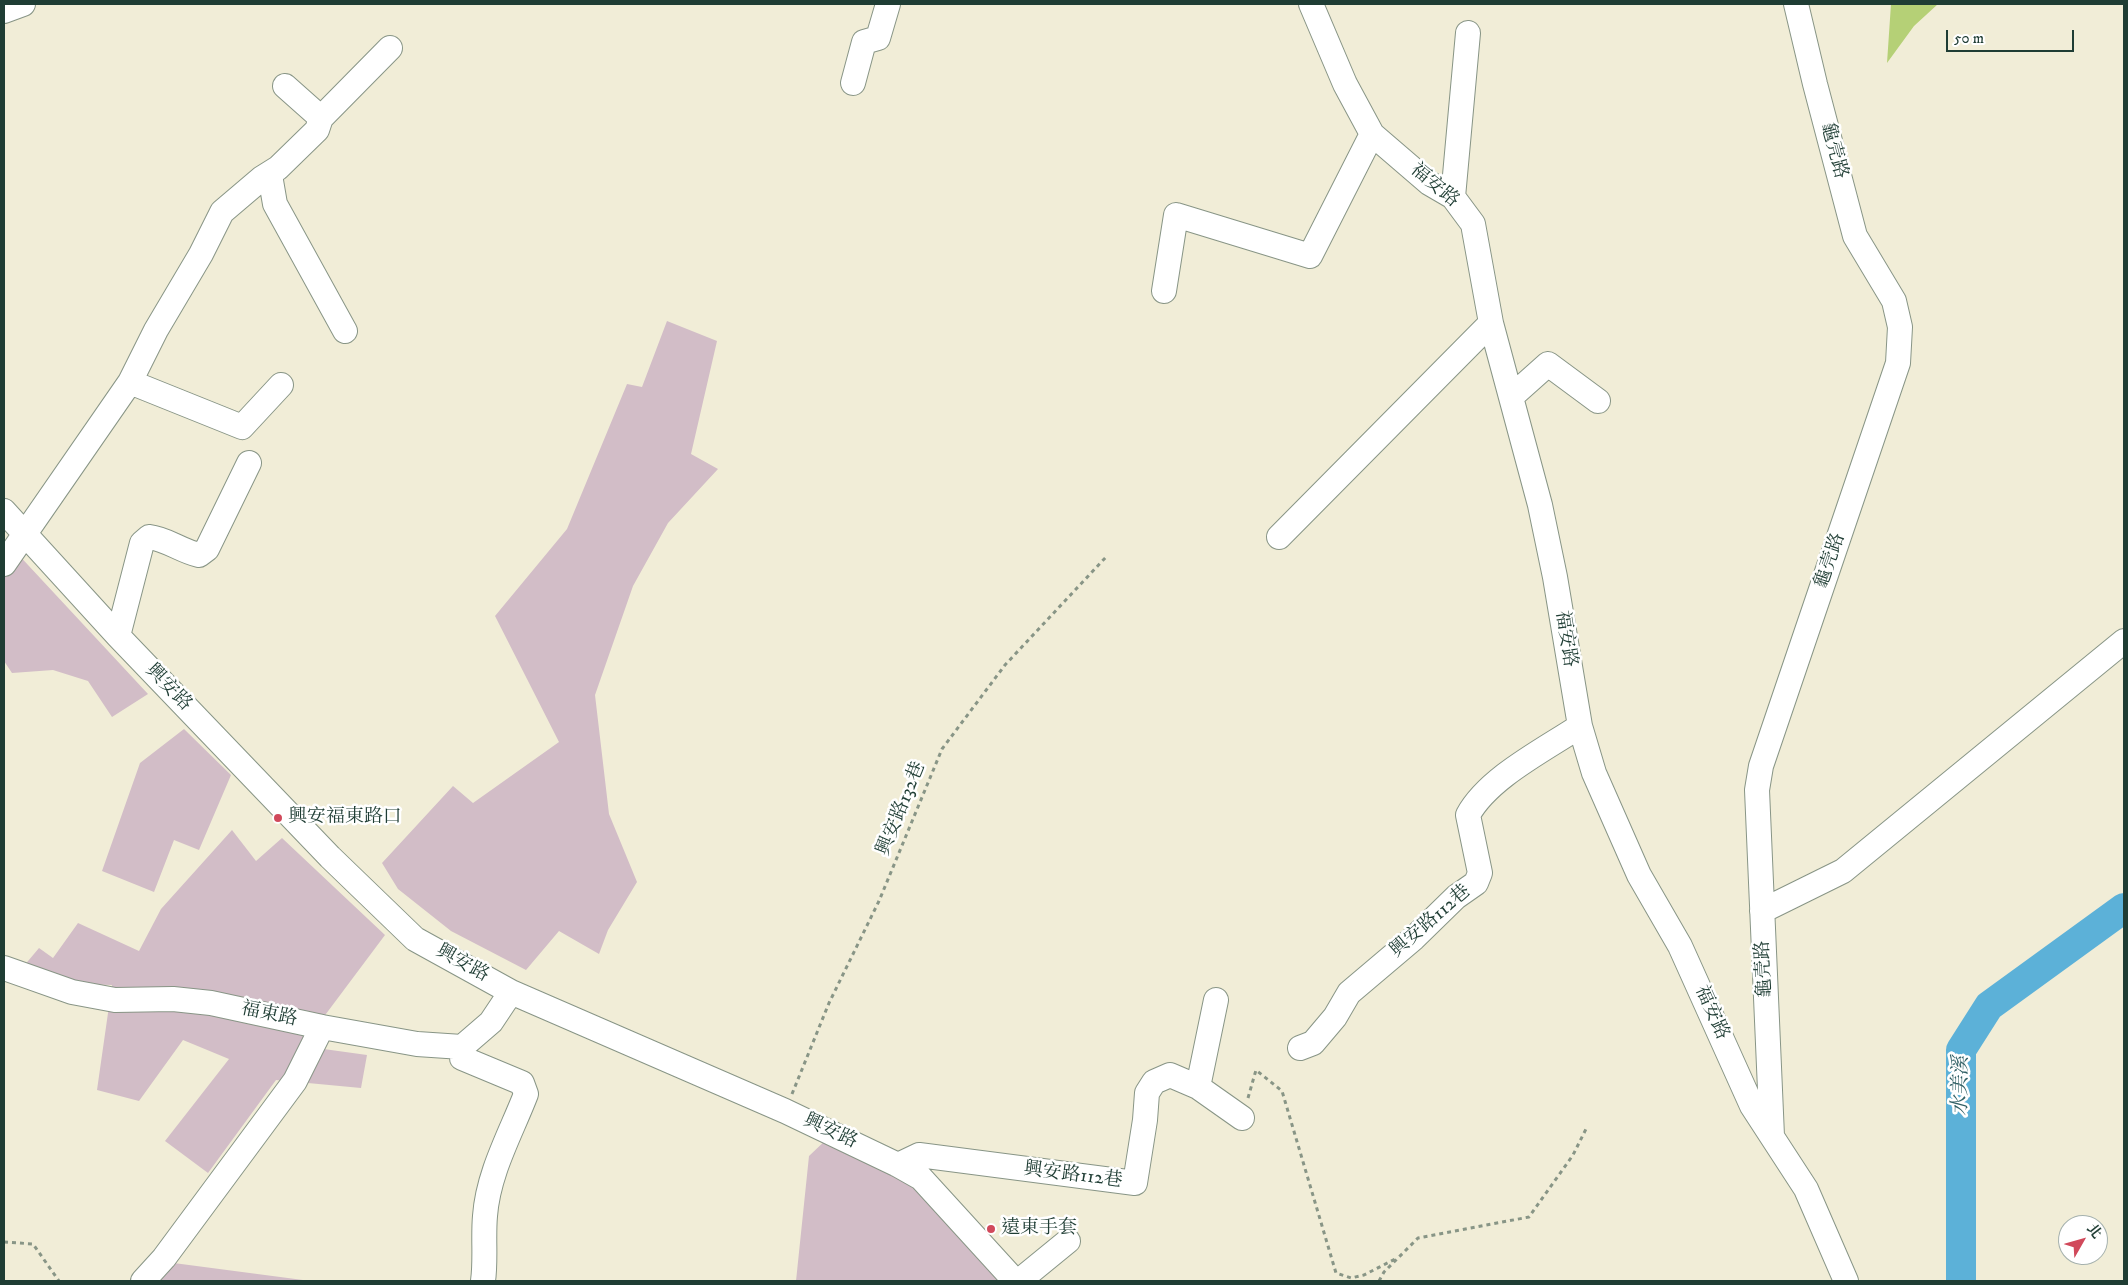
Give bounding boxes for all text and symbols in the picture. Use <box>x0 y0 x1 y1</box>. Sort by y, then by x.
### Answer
scale bar <box>1948 20 2076 52</box>
text: 50 m <box>1954 29 1984 48</box>
street label: 龜壳路 <box>1815 121 1851 181</box>
street label: 福安路 <box>1405 159 1463 213</box>
street label: 龜壳路 <box>1811 530 1851 592</box>
street label: 福安路 <box>1549 609 1581 669</box>
street label: 興安路 <box>140 660 196 716</box>
street label: 興安路132巷 <box>873 759 931 859</box>
place label: 興安福東路口 <box>288 807 402 829</box>
marker: 興安福東路口 <box>272 812 284 824</box>
street label: 興安路112巷 <box>1386 881 1476 963</box>
street label: 興安路 <box>432 940 492 988</box>
street label: 龜壳路 <box>1752 940 1778 998</box>
street label: 福安路 <box>1689 982 1733 1044</box>
street label: 福東路 <box>239 998 299 1032</box>
water label: 水美溪 <box>1949 1056 1975 1116</box>
street label: 興安路 <box>799 1110 861 1154</box>
street label: 興安路112巷 <box>1022 1159 1124 1193</box>
north arrow <box>2058 1215 2108 1265</box>
place label: 遠東手套 <box>1001 1218 1077 1240</box>
text: 北 <box>2083 1220 2105 1242</box>
marker: 遠東手套 <box>985 1223 997 1235</box>

